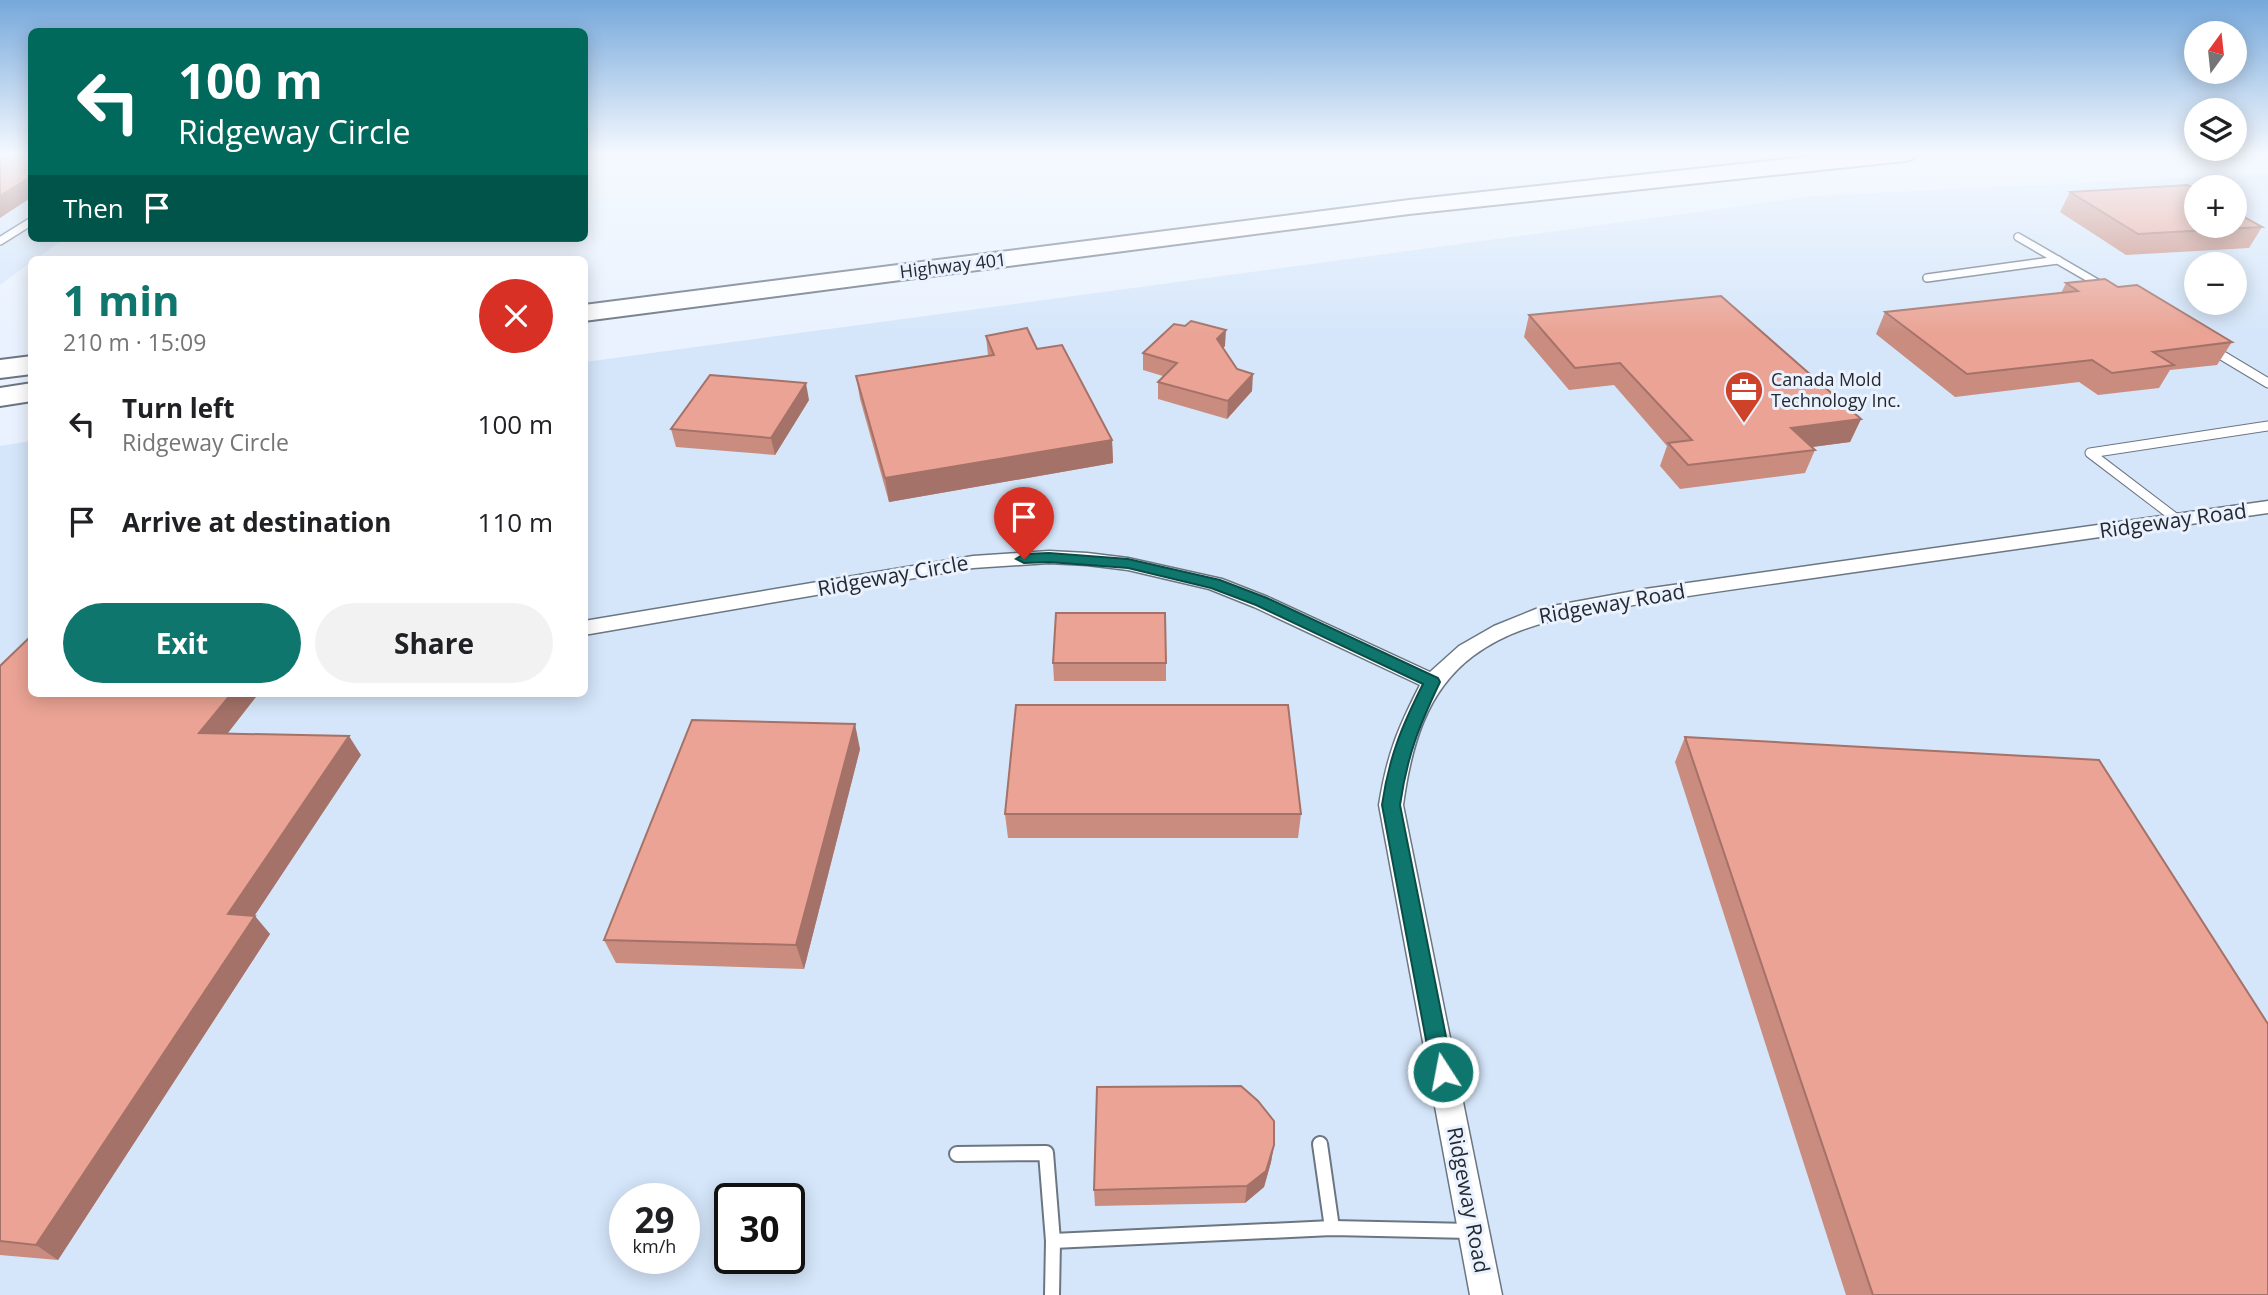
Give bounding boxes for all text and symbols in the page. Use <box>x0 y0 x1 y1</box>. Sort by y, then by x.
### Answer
north arrow <box>2184 21 2247 84</box>
map controls <box>2184 21 2247 315</box>
text: 100 m <box>178 47 323 113</box>
icon: left <box>63 56 154 147</box>
button: layers <box>2184 98 2247 161</box>
text: Ridgeway Circle <box>178 110 410 153</box>
button: + <box>2184 175 2247 238</box>
icon: arrive <box>138 189 176 227</box>
text: Then <box>63 190 124 226</box>
street label: Highway 401 <box>898 247 1008 283</box>
button: − <box>2184 252 2247 315</box>
text: 1 min <box>63 271 180 328</box>
button: close <box>479 279 553 353</box>
text: 210 m · 15:09 <box>63 326 206 358</box>
place label: Canada Mold Technology Inc. <box>1771 367 1901 412</box>
office icon: Canada Mold Technology Inc. <box>1723 369 1765 424</box>
text: Turn left <box>122 390 234 426</box>
icon: left <box>63 405 101 443</box>
text: 100 m <box>478 406 553 442</box>
text: Ridgeway Circle <box>122 426 289 458</box>
pin <box>994 487 1054 559</box>
street label: Ridgeway Road <box>2097 496 2248 544</box>
icon: arrive <box>1005 498 1043 536</box>
icon: arrive <box>63 503 101 541</box>
text: Arrive at destination <box>122 504 391 540</box>
text: 110 m <box>478 504 553 540</box>
street label: Ridgeway Circle <box>815 548 970 602</box>
street label: Ridgeway Road <box>1536 576 1687 630</box>
button: Exit <box>63 603 301 683</box>
button: Share <box>315 603 553 683</box>
position arrow <box>1406 1035 1480 1109</box>
street label: Ridgeway Road <box>1441 1124 1497 1275</box>
speed limit sign: 30 <box>714 1183 805 1274</box>
text: 29 <box>634 1196 675 1243</box>
text: km/h <box>633 1234 676 1258</box>

